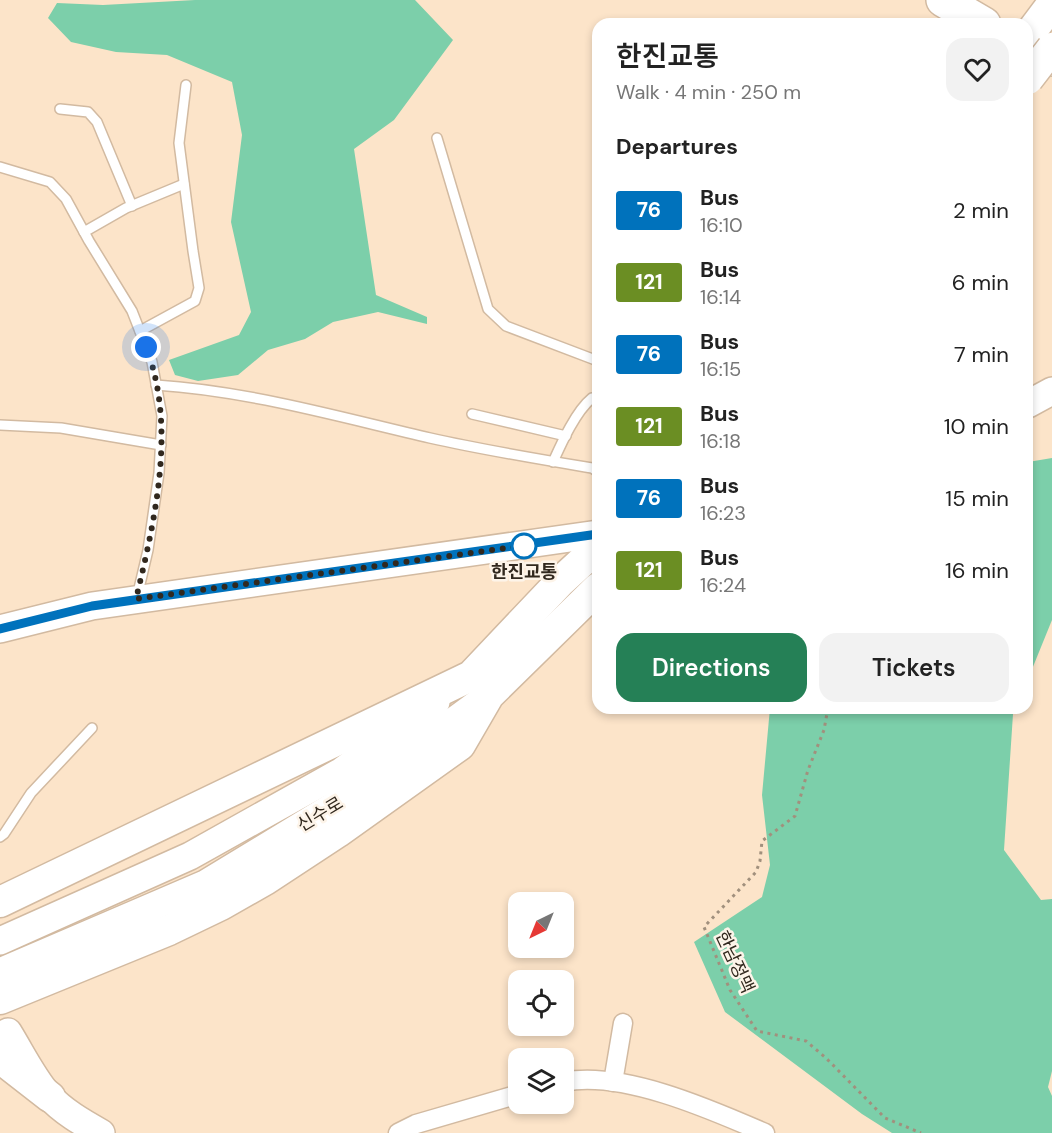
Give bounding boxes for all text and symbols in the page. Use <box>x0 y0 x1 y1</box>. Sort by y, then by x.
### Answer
text: 한진교통 <box>616 38 719 75</box>
button: heart <box>946 38 1009 101</box>
text: Walk · 4 min · 250 m <box>616 79 801 105</box>
text: Departures <box>616 132 738 161</box>
text: Bus <box>700 183 739 212</box>
text: 76 <box>637 196 661 224</box>
text: 2 min <box>953 196 1009 225</box>
text: 16:10 <box>700 212 743 238</box>
text: Bus <box>700 255 739 284</box>
text: 121 <box>635 268 663 296</box>
text: 6 min <box>952 268 1009 297</box>
text: 16:14 <box>700 284 741 310</box>
text: Bus <box>700 327 739 356</box>
your location <box>131 332 161 362</box>
text: 76 <box>637 340 661 368</box>
text: 7 min <box>954 340 1009 369</box>
text: 16:15 <box>700 356 741 382</box>
text: Bus <box>700 399 739 428</box>
text: 121 <box>635 412 663 440</box>
text: 10 min <box>944 412 1009 441</box>
text: 16:18 <box>700 428 741 454</box>
text: Bus <box>700 471 739 500</box>
text: 76 <box>637 484 661 512</box>
text: 15 min <box>945 484 1009 513</box>
text: 16:23 <box>700 500 746 526</box>
marker: 한진교통 <box>511 533 537 559</box>
text: Bus <box>700 543 739 572</box>
text: 121 <box>635 556 663 584</box>
text: 16 min <box>945 556 1009 585</box>
place label: 한진교통 <box>491 560 557 584</box>
text: 16:24 <box>700 572 746 598</box>
button: Directions <box>616 633 807 702</box>
button: Tickets <box>819 633 1009 702</box>
street label: 신수로 <box>293 791 347 837</box>
north arrow <box>508 892 574 958</box>
map controls <box>508 892 574 1114</box>
street label: 한남정맥 <box>710 927 760 997</box>
button: locate <box>508 970 574 1036</box>
button: layers <box>508 1048 574 1114</box>

